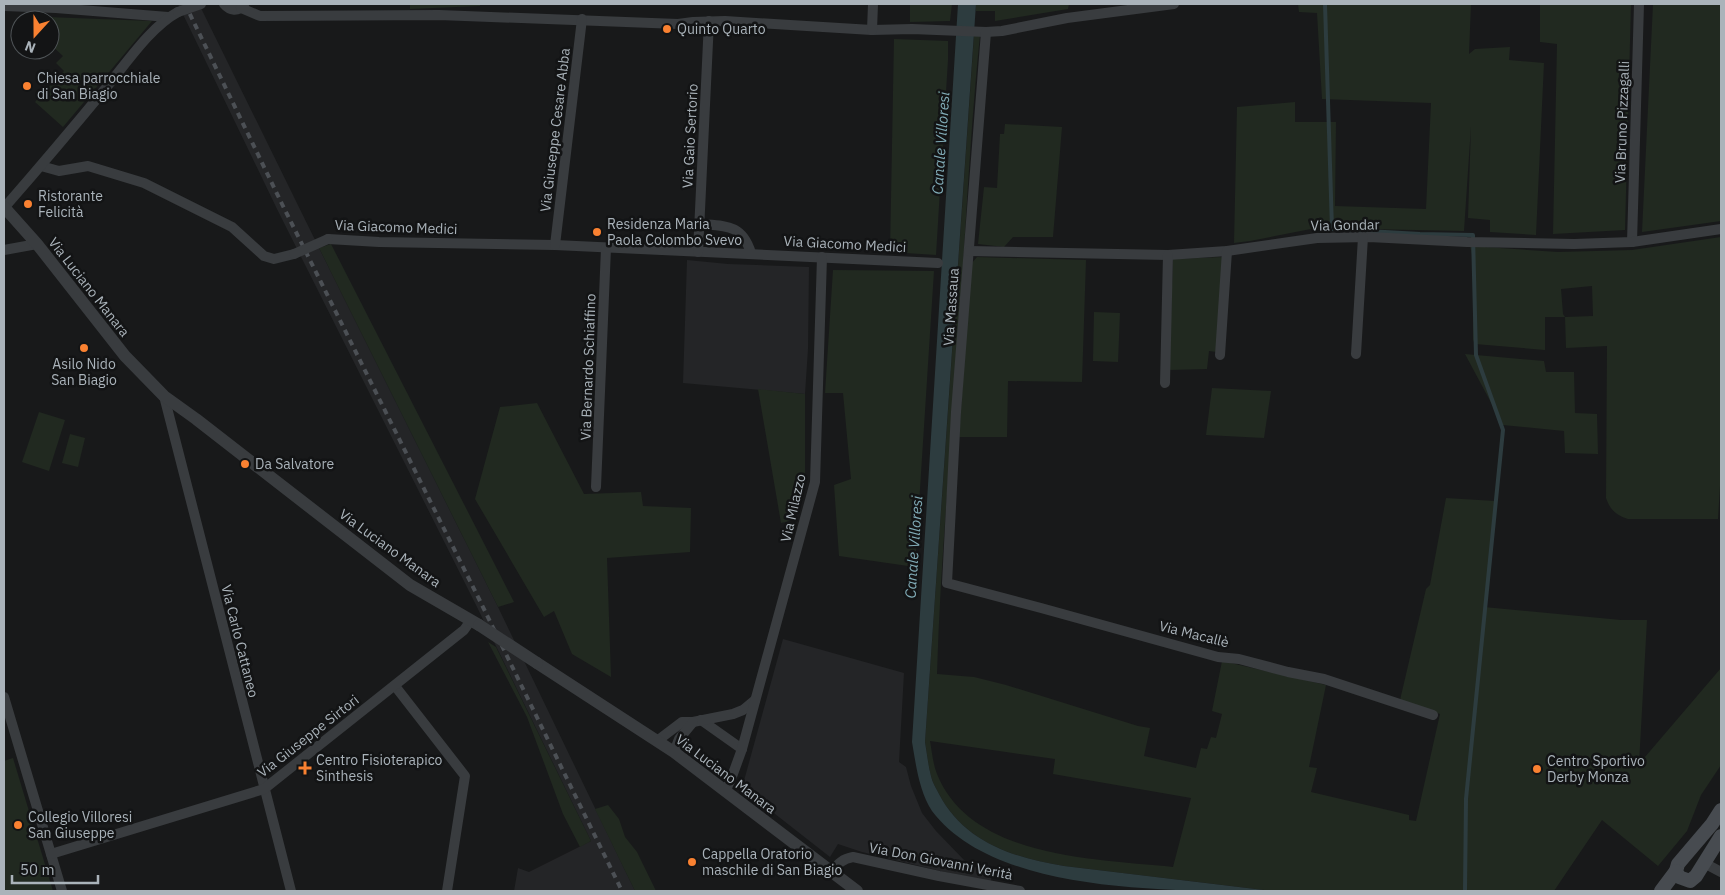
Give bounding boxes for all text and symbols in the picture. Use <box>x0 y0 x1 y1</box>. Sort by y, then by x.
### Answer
north arrow <box>10 10 60 60</box>
place label: Quinto Quarto <box>677 20 766 38</box>
marker: Quinto Quarto <box>661 23 673 35</box>
text: N <box>22 37 38 57</box>
street label: Via Giuseppe Cesare Abba <box>536 46 574 213</box>
street label: Via Bruno Pizzagalli <box>1611 60 1633 184</box>
place label: Chiesa parrocchiale di San Biagio <box>37 69 161 103</box>
marker: Chiesa parrocchiale di San Biagio <box>21 80 33 92</box>
street label: Via Gaio Sertorio <box>678 83 702 189</box>
water label: Canale Villoresi <box>927 91 954 195</box>
place label: Ristorante Felicità <box>38 187 103 221</box>
marker: Ristorante Felicità <box>22 198 34 210</box>
place label: Residenza Maria Paola Colombo Svevo <box>607 215 742 249</box>
street label: Via Gondar <box>1310 215 1380 235</box>
street label: Via Giacomo Medici <box>334 216 458 238</box>
marker: Residenza Maria Paola Colombo Svevo <box>591 226 603 238</box>
street label: Via Giacomo Medici <box>783 232 907 256</box>
street label: Via Luciano Manara <box>44 234 134 341</box>
street label: Via Massaua <box>939 267 963 347</box>
street label: Via Bernardo Schiaffino <box>576 293 600 441</box>
marker: Asilo Nido San Biagio <box>78 342 90 354</box>
place label: Asilo Nido San Biagio <box>51 355 117 389</box>
place label: Da Salvatore <box>255 455 334 473</box>
marker: Da Salvatore <box>239 458 251 470</box>
street label: Via Milazzo <box>776 472 810 544</box>
water label: Canale Villoresi <box>900 495 927 599</box>
street label: Via Luciano Manara <box>336 505 445 591</box>
street label: Via Carlo Cattaneo <box>217 583 263 700</box>
street label: Via Macallè <box>1157 617 1231 651</box>
street label: Via Giuseppe Sirtori <box>254 691 362 781</box>
street label: Via Luciano Manara <box>672 730 780 818</box>
place label: Centro Fisioterapico Sinthesis <box>316 751 443 785</box>
place label: Centro Sportivo Derby Monza <box>1547 752 1645 786</box>
marker: Centro Fisioterapico Sinthesis <box>298 761 312 775</box>
marker: Centro Sportivo Derby Monza <box>1531 763 1543 775</box>
place label: Collegio Villoresi San Giuseppe <box>28 808 132 842</box>
marker: Collegio Villoresi San Giuseppe <box>12 819 24 831</box>
street label: Via Don Giovanni Verità <box>868 838 1015 884</box>
place label: Cappella Oratorio maschile di San Biagio <box>702 845 843 879</box>
scale bar <box>12 852 99 884</box>
marker: Cappella Oratorio maschile di San Biagio <box>686 856 698 868</box>
text: 50 m <box>20 860 55 879</box>

